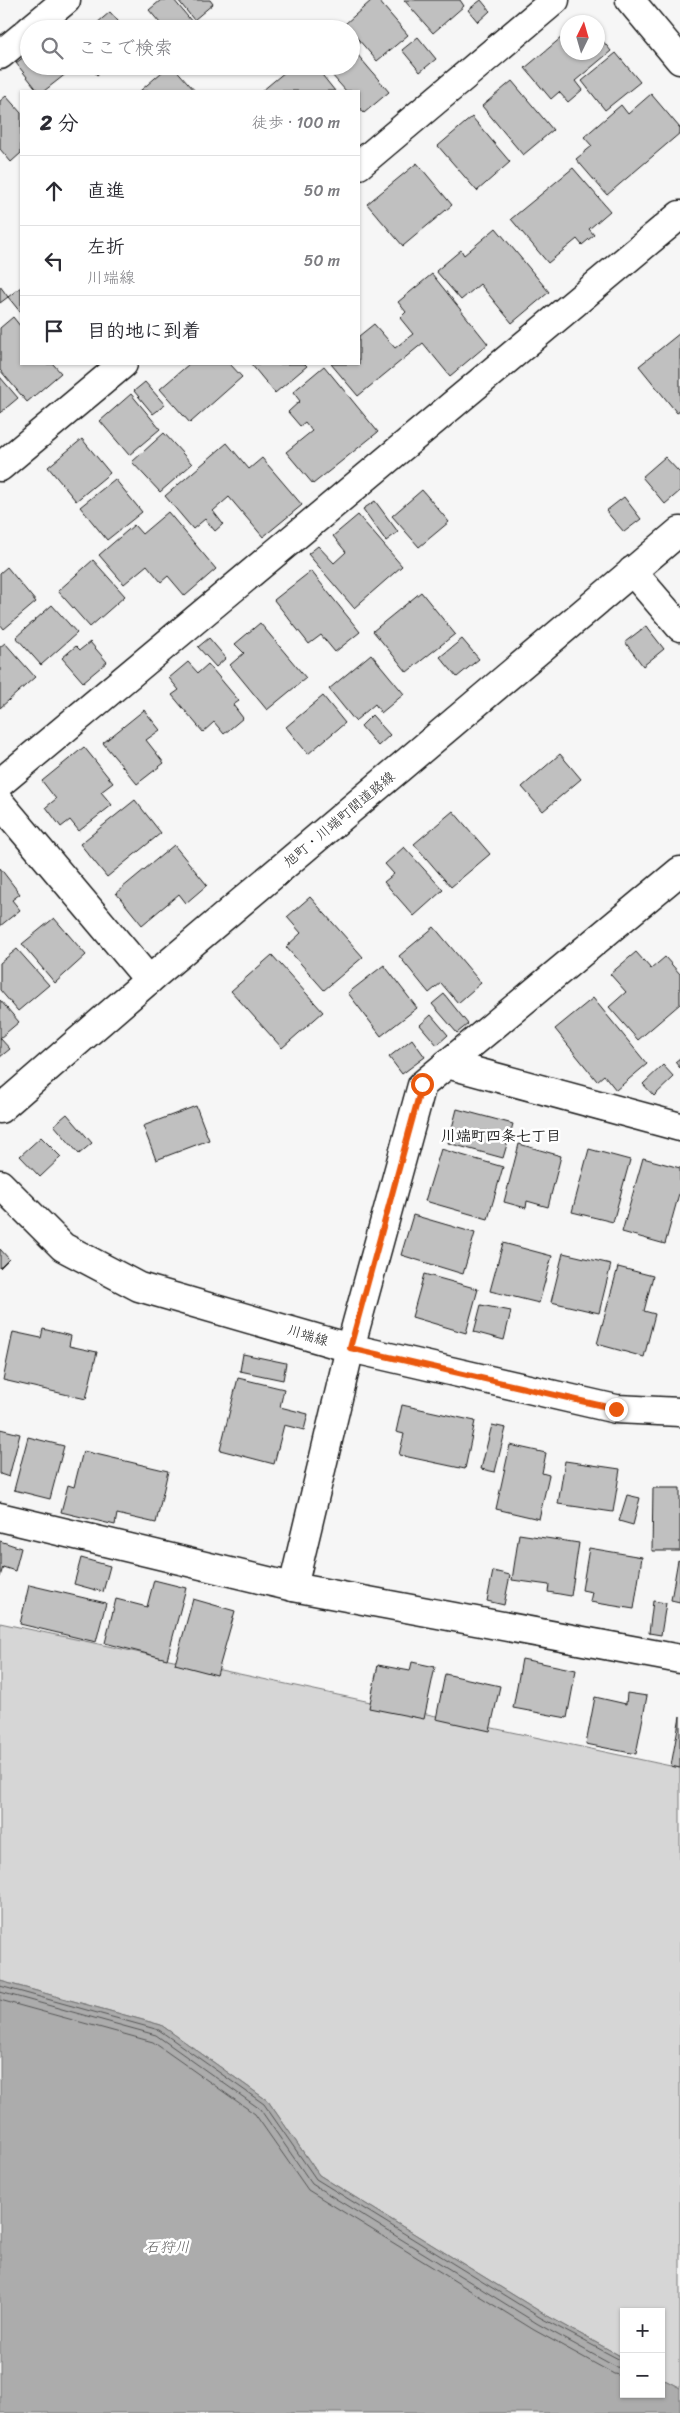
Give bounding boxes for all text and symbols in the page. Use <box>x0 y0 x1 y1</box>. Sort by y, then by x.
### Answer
north arrow <box>560 15 605 60</box>
search box <box>20 20 360 75</box>
text: ここで検索 <box>78 31 173 64</box>
icon: search <box>38 34 66 62</box>
text: 2 分 <box>40 104 79 142</box>
text: 徒歩 · 100 m <box>252 108 340 137</box>
text: 直進 <box>87 174 125 207</box>
text: 50 m <box>304 176 340 205</box>
icon: ahead <box>40 177 68 205</box>
text: 左折 <box>87 230 125 263</box>
text: 50 m <box>304 246 340 275</box>
icon: left <box>40 247 68 275</box>
text: 川端線 <box>87 263 135 292</box>
text: 目的地に到着 <box>87 314 201 347</box>
icon: arrive <box>40 317 68 345</box>
street label: 旭町・川端町間道路線 <box>278 765 401 874</box>
route start <box>411 1073 434 1096</box>
district label: 川端町四条七丁目 <box>441 1123 561 1149</box>
street label: 川端線 <box>284 1317 332 1354</box>
route end <box>605 1398 628 1421</box>
water label: 石狩川 <box>144 2234 190 2260</box>
map controls <box>620 2308 665 2398</box>
button: + <box>620 2308 665 2353</box>
button: − <box>620 2353 665 2398</box>

